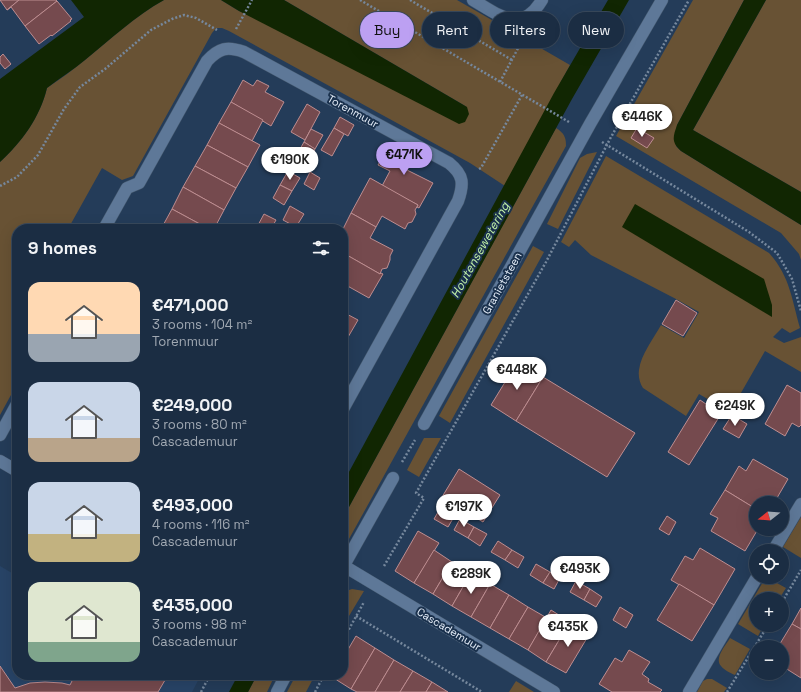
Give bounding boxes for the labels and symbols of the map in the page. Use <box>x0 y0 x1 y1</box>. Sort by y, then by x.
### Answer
street label: Torenmuur <box>325 91 381 131</box>
pin: €446K <box>614 104 670 138</box>
pin: €471K <box>376 142 432 176</box>
pin: €190K <box>262 147 318 181</box>
water label: Houtensewetering <box>447 198 514 301</box>
street label: Granietsteen <box>479 250 525 316</box>
pin: €448K <box>489 357 545 391</box>
pin: €249K <box>707 393 763 427</box>
pin: €197K <box>436 494 492 528</box>
north arrow <box>749 496 789 536</box>
pin: €493K <box>552 556 608 590</box>
pin: €289K <box>443 561 499 595</box>
street label: Cascademuur <box>414 604 484 654</box>
pin: €435K <box>540 614 596 648</box>

